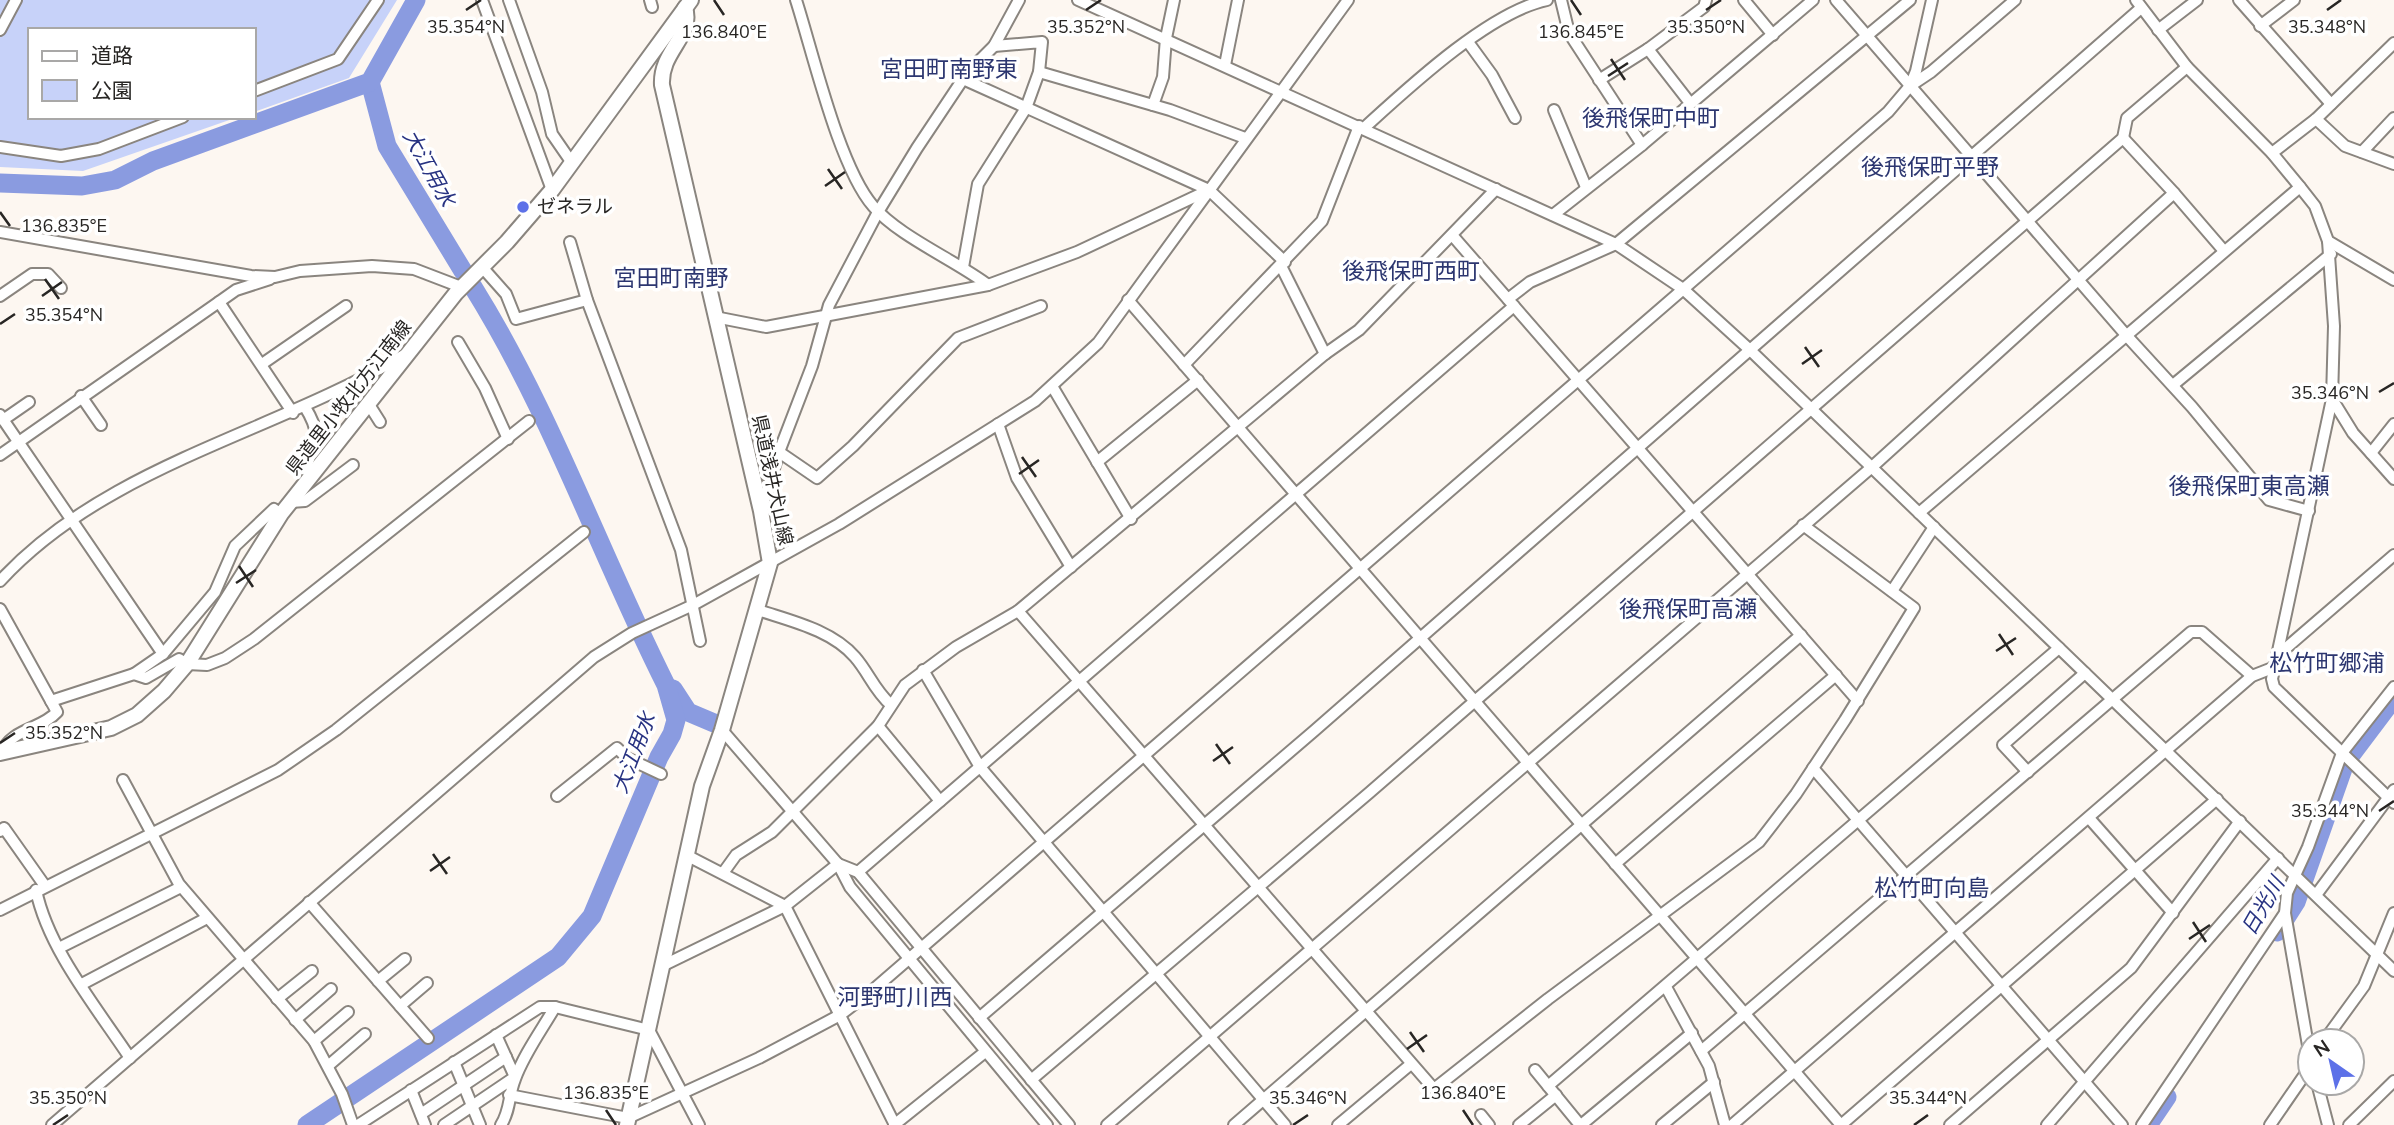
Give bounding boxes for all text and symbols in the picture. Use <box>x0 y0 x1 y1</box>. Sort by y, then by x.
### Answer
text: 35.354°N <box>427 15 505 39</box>
text: 35.352°N <box>1047 15 1125 39</box>
text: 35.350°N <box>1667 15 1745 39</box>
text: 35.348°N <box>2288 15 2366 39</box>
text: 136.840°E <box>681 20 767 44</box>
text: 136.845°E <box>1538 20 1624 44</box>
legend <box>28 28 256 119</box>
text: 道路 <box>91 42 133 70</box>
district label: 宮田町南野東 <box>880 54 1018 85</box>
text: 公園 <box>91 77 133 105</box>
district label: 後飛保町中町 <box>1582 103 1720 134</box>
water label: 大江用水 <box>396 124 463 213</box>
district label: 後飛保町平野 <box>1861 152 1999 183</box>
place label: ゼネラル <box>537 194 613 220</box>
marker: ゼネラル <box>515 199 531 215</box>
text: 136.835°E <box>21 214 107 238</box>
district label: 後飛保町西町 <box>1342 256 1480 287</box>
district label: 宮田町南野 <box>614 263 729 294</box>
text: 35.354°N <box>25 303 103 327</box>
street label: 県道里小牧北方江南線 <box>280 315 418 481</box>
text: 35.346°N <box>2291 381 2369 405</box>
street label: 県道浅井犬山線 <box>745 412 799 548</box>
district label: 後飛保町東高瀬 <box>2169 471 2330 502</box>
district label: 後飛保町高瀬 <box>1619 594 1757 625</box>
district label: 松竹町郷浦 <box>2270 648 2385 679</box>
water label: 大江用水 <box>606 707 663 797</box>
text: 35.352°N <box>25 721 103 745</box>
text: 35.344°N <box>2291 799 2369 823</box>
water label: 日光川 <box>2235 870 2292 940</box>
district label: 松竹町向島 <box>1875 873 1990 904</box>
district label: 河野町川西 <box>838 982 953 1013</box>
north arrow <box>2296 1027 2366 1097</box>
text: N <box>2309 1034 2335 1063</box>
text: 136.835°E <box>563 1081 649 1105</box>
text: 136.840°E <box>1420 1081 1506 1105</box>
text: 35.350°N <box>29 1086 107 1110</box>
text: 35.346°N <box>1269 1086 1347 1110</box>
text: 35.344°N <box>1889 1086 1967 1110</box>

